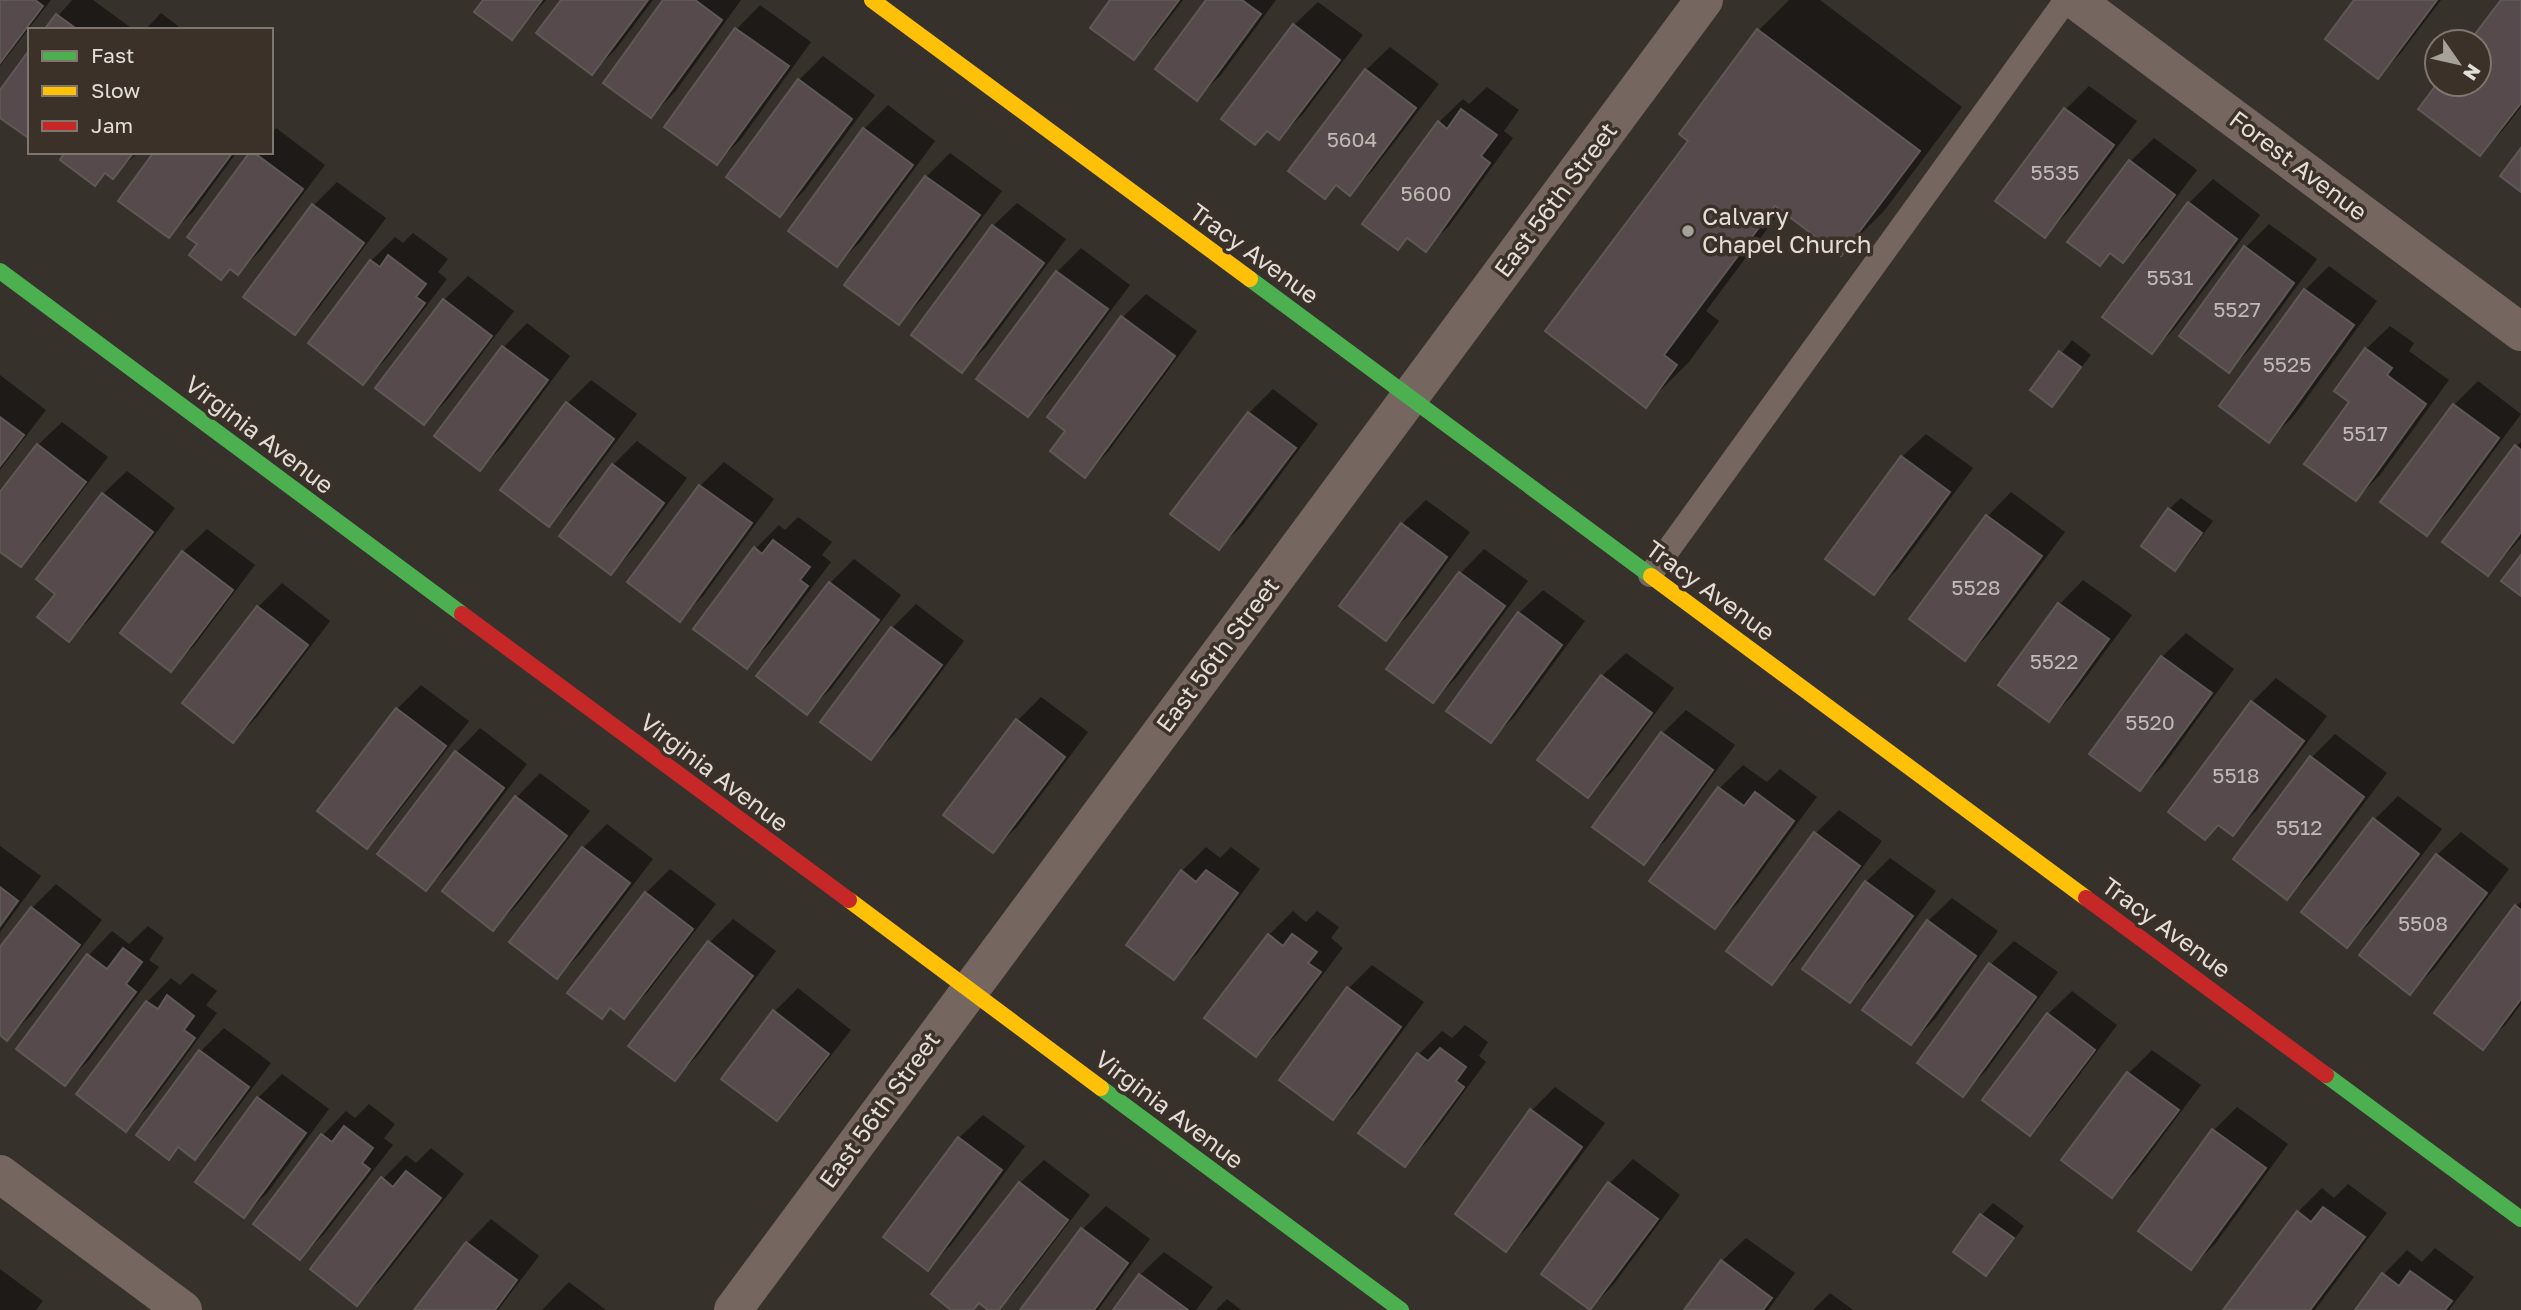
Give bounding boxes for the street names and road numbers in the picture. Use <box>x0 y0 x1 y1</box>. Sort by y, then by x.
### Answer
street label: Forest Avenue <box>2224 104 2373 226</box>
street label: East 56th Street <box>1487 116 1622 282</box>
street label: Tracy Avenue <box>1185 196 1325 309</box>
street label: Virginia Avenue <box>180 369 340 499</box>
street label: Tracy Avenue <box>1641 533 1781 646</box>
street label: East 56th Street <box>1149 571 1284 737</box>
street label: Virginia Avenue <box>635 707 795 837</box>
street label: Tracy Avenue <box>2097 870 2237 983</box>
street label: East 56th Street <box>812 1025 945 1193</box>
street label: Virginia Avenue <box>1090 1044 1250 1174</box>

